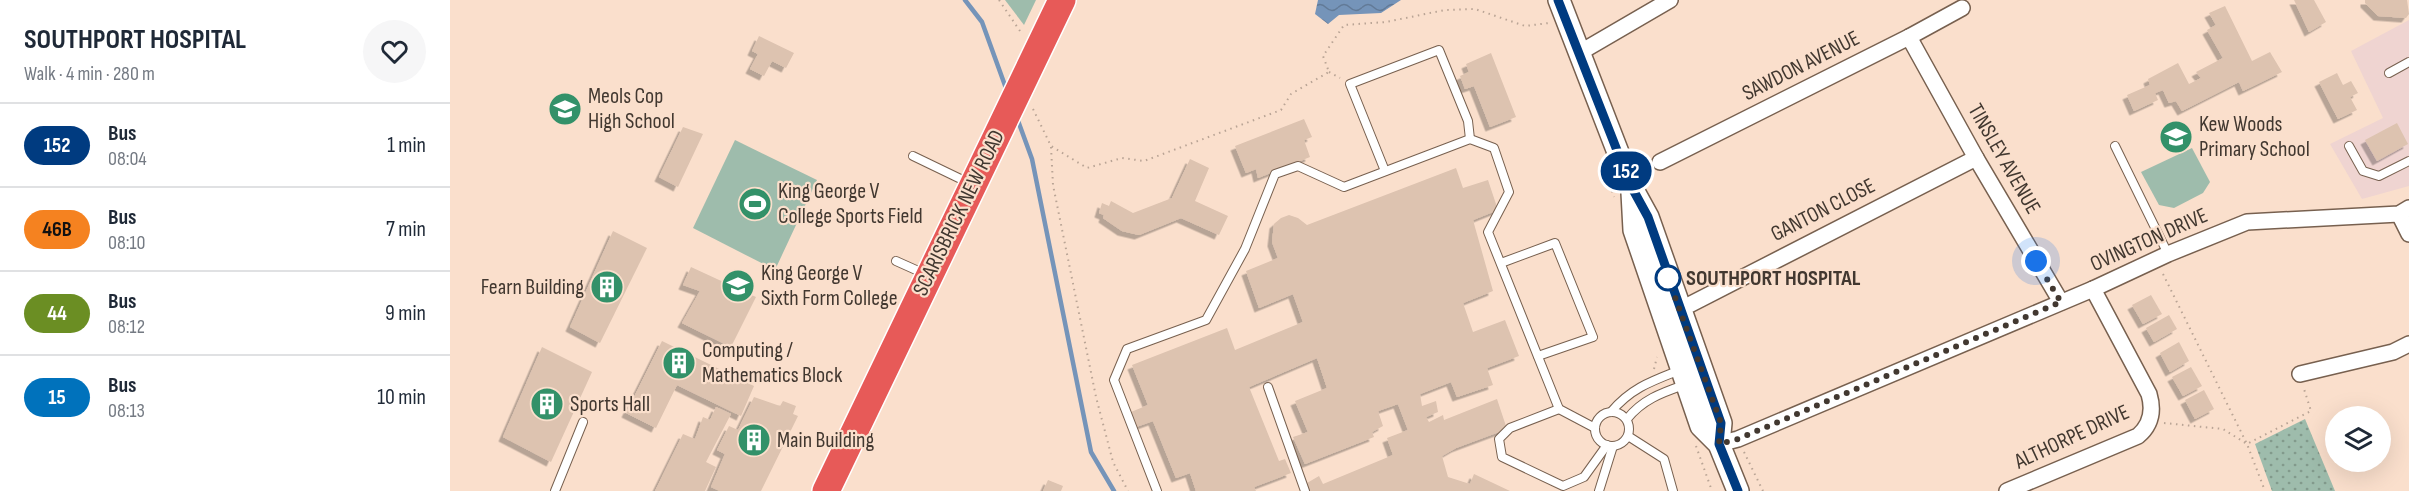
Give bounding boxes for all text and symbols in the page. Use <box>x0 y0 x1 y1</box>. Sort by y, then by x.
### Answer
button: heart <box>363 20 426 83</box>
text: SOUTHPORT HOSPITAL <box>24 23 246 56</box>
street label: SAWDON AVENUE <box>1738 25 1864 107</box>
text: Walk · 4 min · 280 m <box>24 62 155 86</box>
place label: Meols Cop High School <box>588 83 675 135</box>
school or university icon: Meols Cop High School <box>547 91 583 127</box>
street label: TINSLEY AVENUE <box>1962 99 2046 219</box>
place label: Kew Woods Primary School <box>2199 111 2310 163</box>
school or university icon: Kew Woods Primary School <box>2158 119 2194 155</box>
text: Bus <box>108 120 137 147</box>
street label: SCARISBRICK NEW ROAD <box>907 126 1011 300</box>
text: 1 min <box>387 132 426 159</box>
text: 152 <box>44 133 70 158</box>
text: 08:04 <box>108 147 147 171</box>
line badge: 152 <box>1592 152 1660 190</box>
text: 152 <box>1613 159 1639 184</box>
street label: GANTON CLOSE <box>1766 172 1880 248</box>
place label: King George V College Sports Field <box>778 178 923 230</box>
sports icon: King George V College Sports Field <box>737 186 773 222</box>
street label: OVINGTON DRIVE <box>2086 202 2212 278</box>
text: Bus <box>108 204 137 231</box>
text: 7 min <box>386 216 426 243</box>
text: 46B <box>42 217 72 242</box>
text: 08:10 <box>108 231 145 255</box>
your location <box>2021 246 2051 276</box>
place label: King George V Sixth Form College <box>761 260 898 312</box>
marker: SOUTHPORT HOSPITAL <box>1655 265 1681 291</box>
place label: SOUTHPORT HOSPITAL <box>1686 265 1861 292</box>
school or university icon: King George V Sixth Form College <box>720 268 756 304</box>
building icon: Fearn Building <box>589 269 625 305</box>
place label: Fearn Building <box>481 274 584 301</box>
text: Bus <box>108 288 137 315</box>
text: 9 min <box>385 300 426 327</box>
text: 44 <box>47 301 67 326</box>
text: 08:12 <box>108 315 145 339</box>
place label: Computing / Mathematics Block <box>702 337 843 389</box>
building icon: Computing / Mathematics Block <box>661 345 697 381</box>
text: Bus <box>108 372 137 399</box>
text: 10 min <box>377 384 426 411</box>
text: 15 <box>48 385 66 410</box>
building icon: Sports Hall <box>529 386 565 422</box>
place label: Sports Hall <box>570 391 650 418</box>
text: 08:13 <box>108 399 145 423</box>
street label: ALTHORPE DRIVE <box>2009 399 2134 476</box>
map controls <box>2325 406 2391 472</box>
button: layers <box>2325 406 2391 472</box>
building icon: Main Building <box>736 422 772 458</box>
place label: Main Building <box>777 427 874 454</box>

